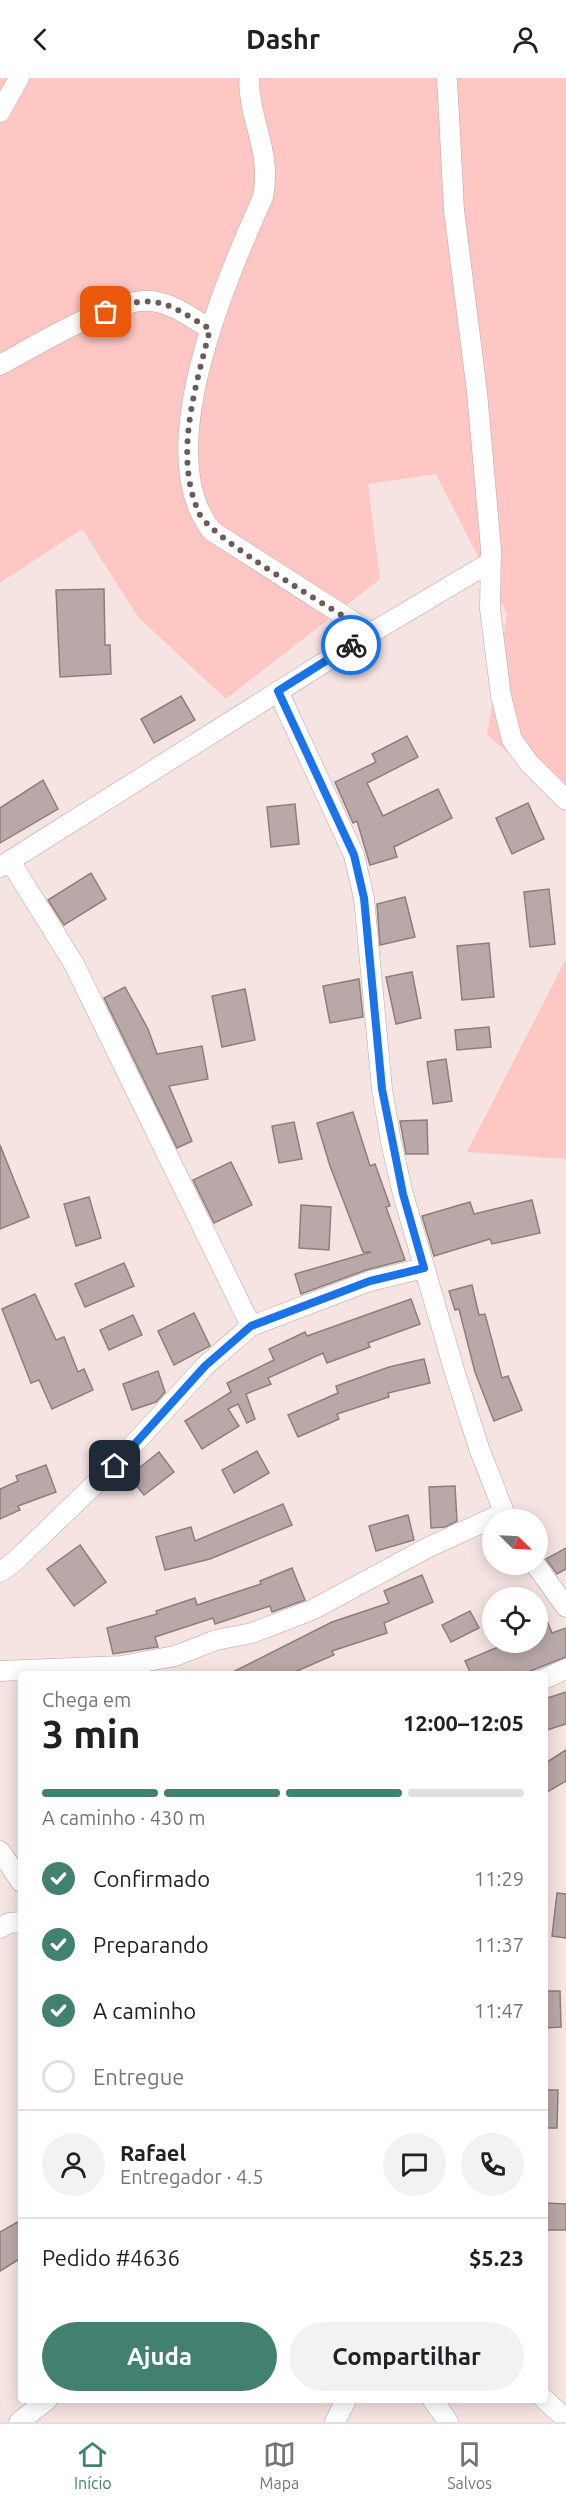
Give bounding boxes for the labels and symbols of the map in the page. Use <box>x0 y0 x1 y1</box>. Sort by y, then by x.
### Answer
pin <box>80 286 131 337</box>
courier <box>321 615 381 675</box>
pin <box>89 1440 140 1491</box>
north arrow <box>482 1509 548 1575</box>

